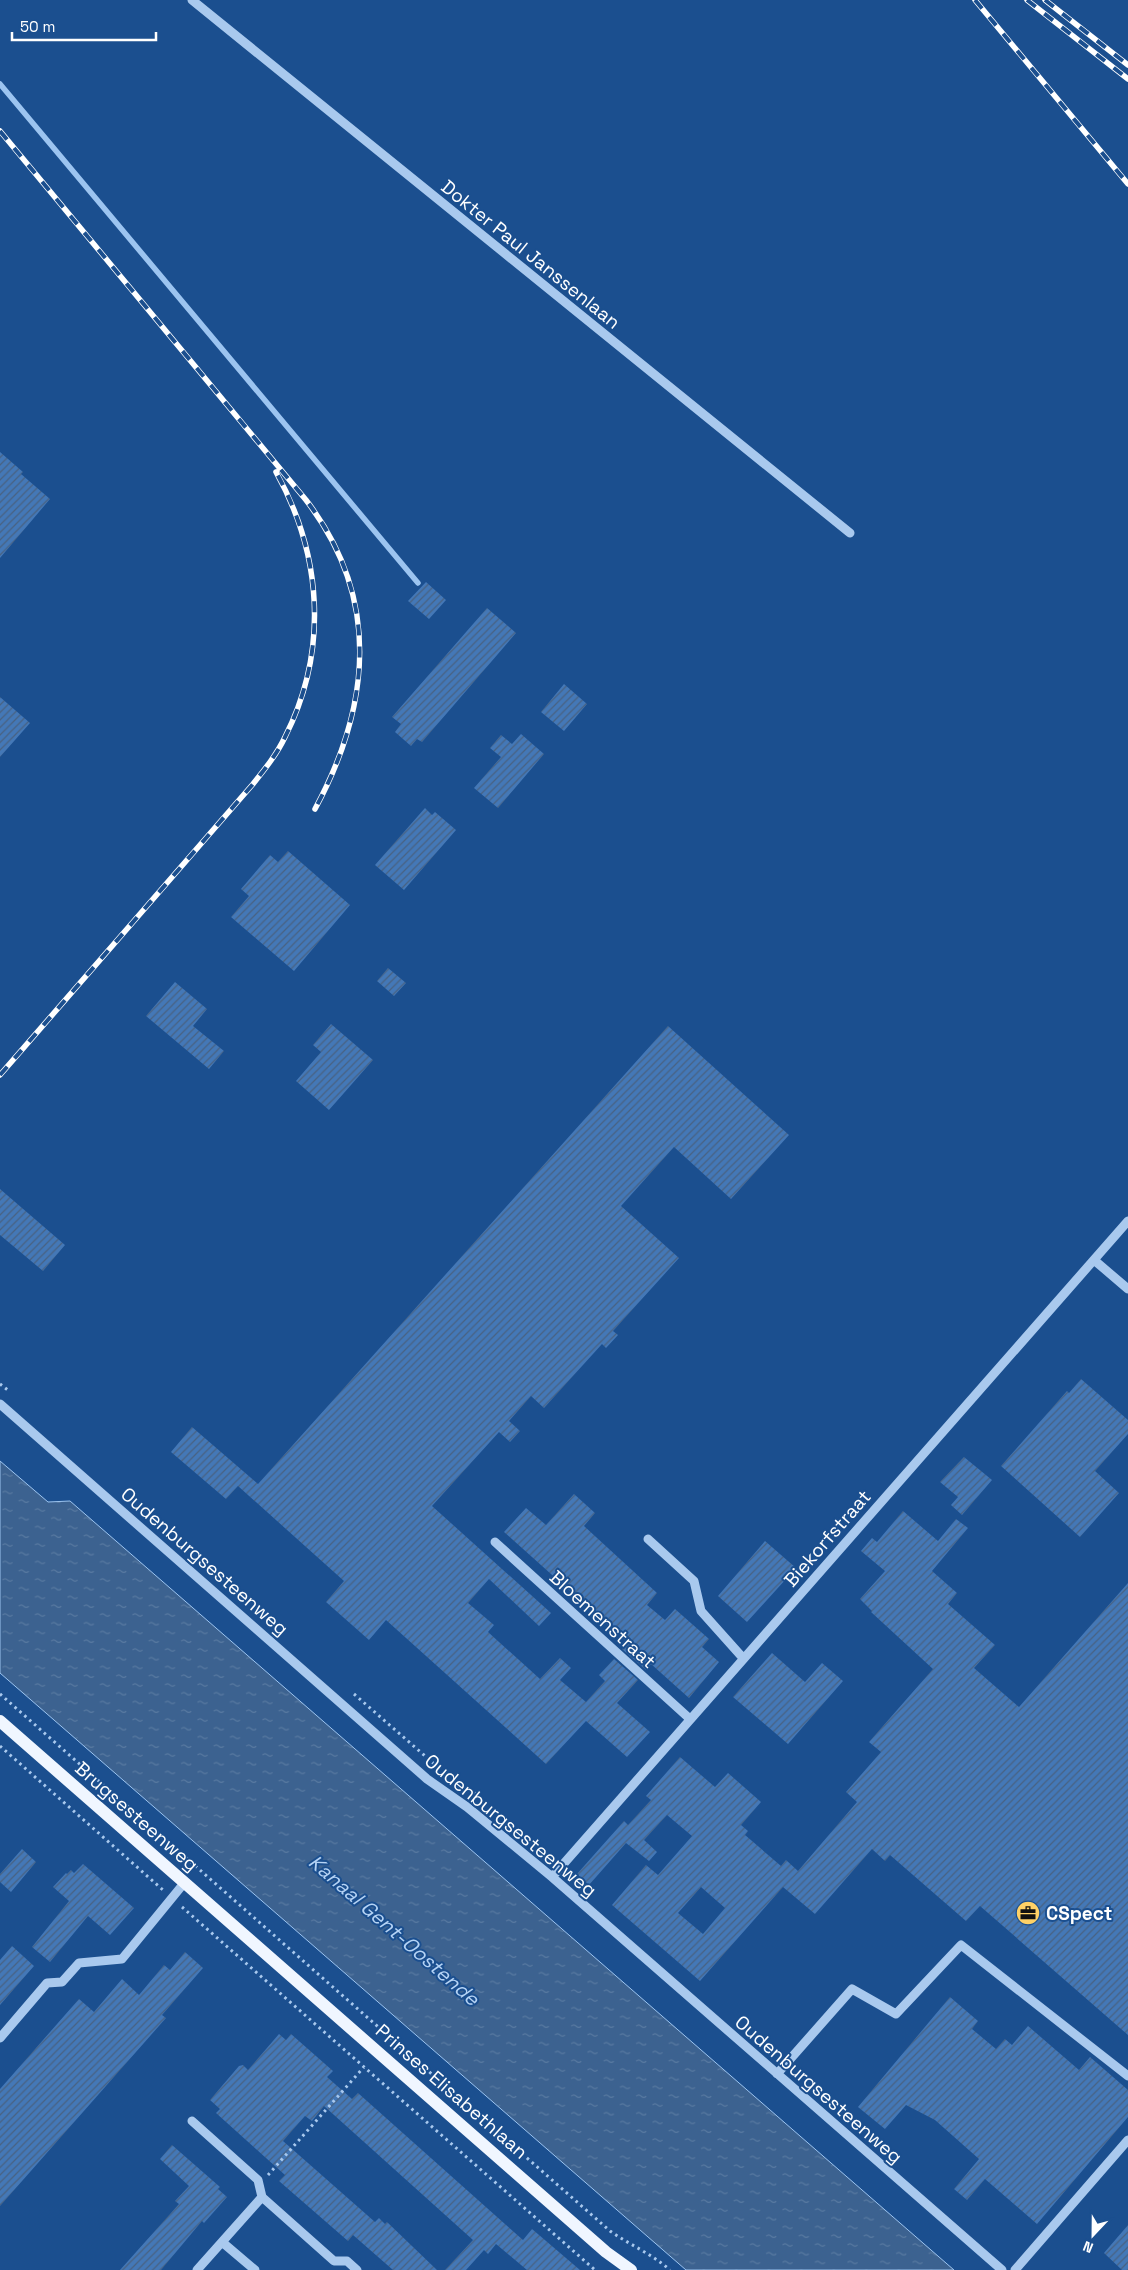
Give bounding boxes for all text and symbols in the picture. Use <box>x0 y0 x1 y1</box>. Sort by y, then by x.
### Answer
scale bar <box>12 10 156 42</box>
text: 50 m <box>20 17 55 36</box>
street label: Dokter Paul Janssenlaan <box>436 174 626 335</box>
street label: Oudenburgsesteenweg <box>116 1482 294 1641</box>
street label: Biekorfstraat <box>778 1485 876 1592</box>
street label: Bloemenstraat <box>544 1565 661 1674</box>
street label: Oudenburgsesteenweg <box>420 1748 602 1903</box>
street label: Brugsesteenweg <box>70 1756 204 1877</box>
water label: Kanaal Gent-Oostende <box>303 1849 486 2012</box>
office icon: CSpect <box>1015 1900 1041 1926</box>
place label: CSpect <box>1046 1901 1112 1926</box>
street label: Oudenburgsesteenweg <box>730 2010 908 2169</box>
street label: Prinses Elisabethlaan <box>370 2018 533 2164</box>
north arrow <box>1068 2210 1118 2260</box>
text: N <box>1080 2237 1096 2257</box>

